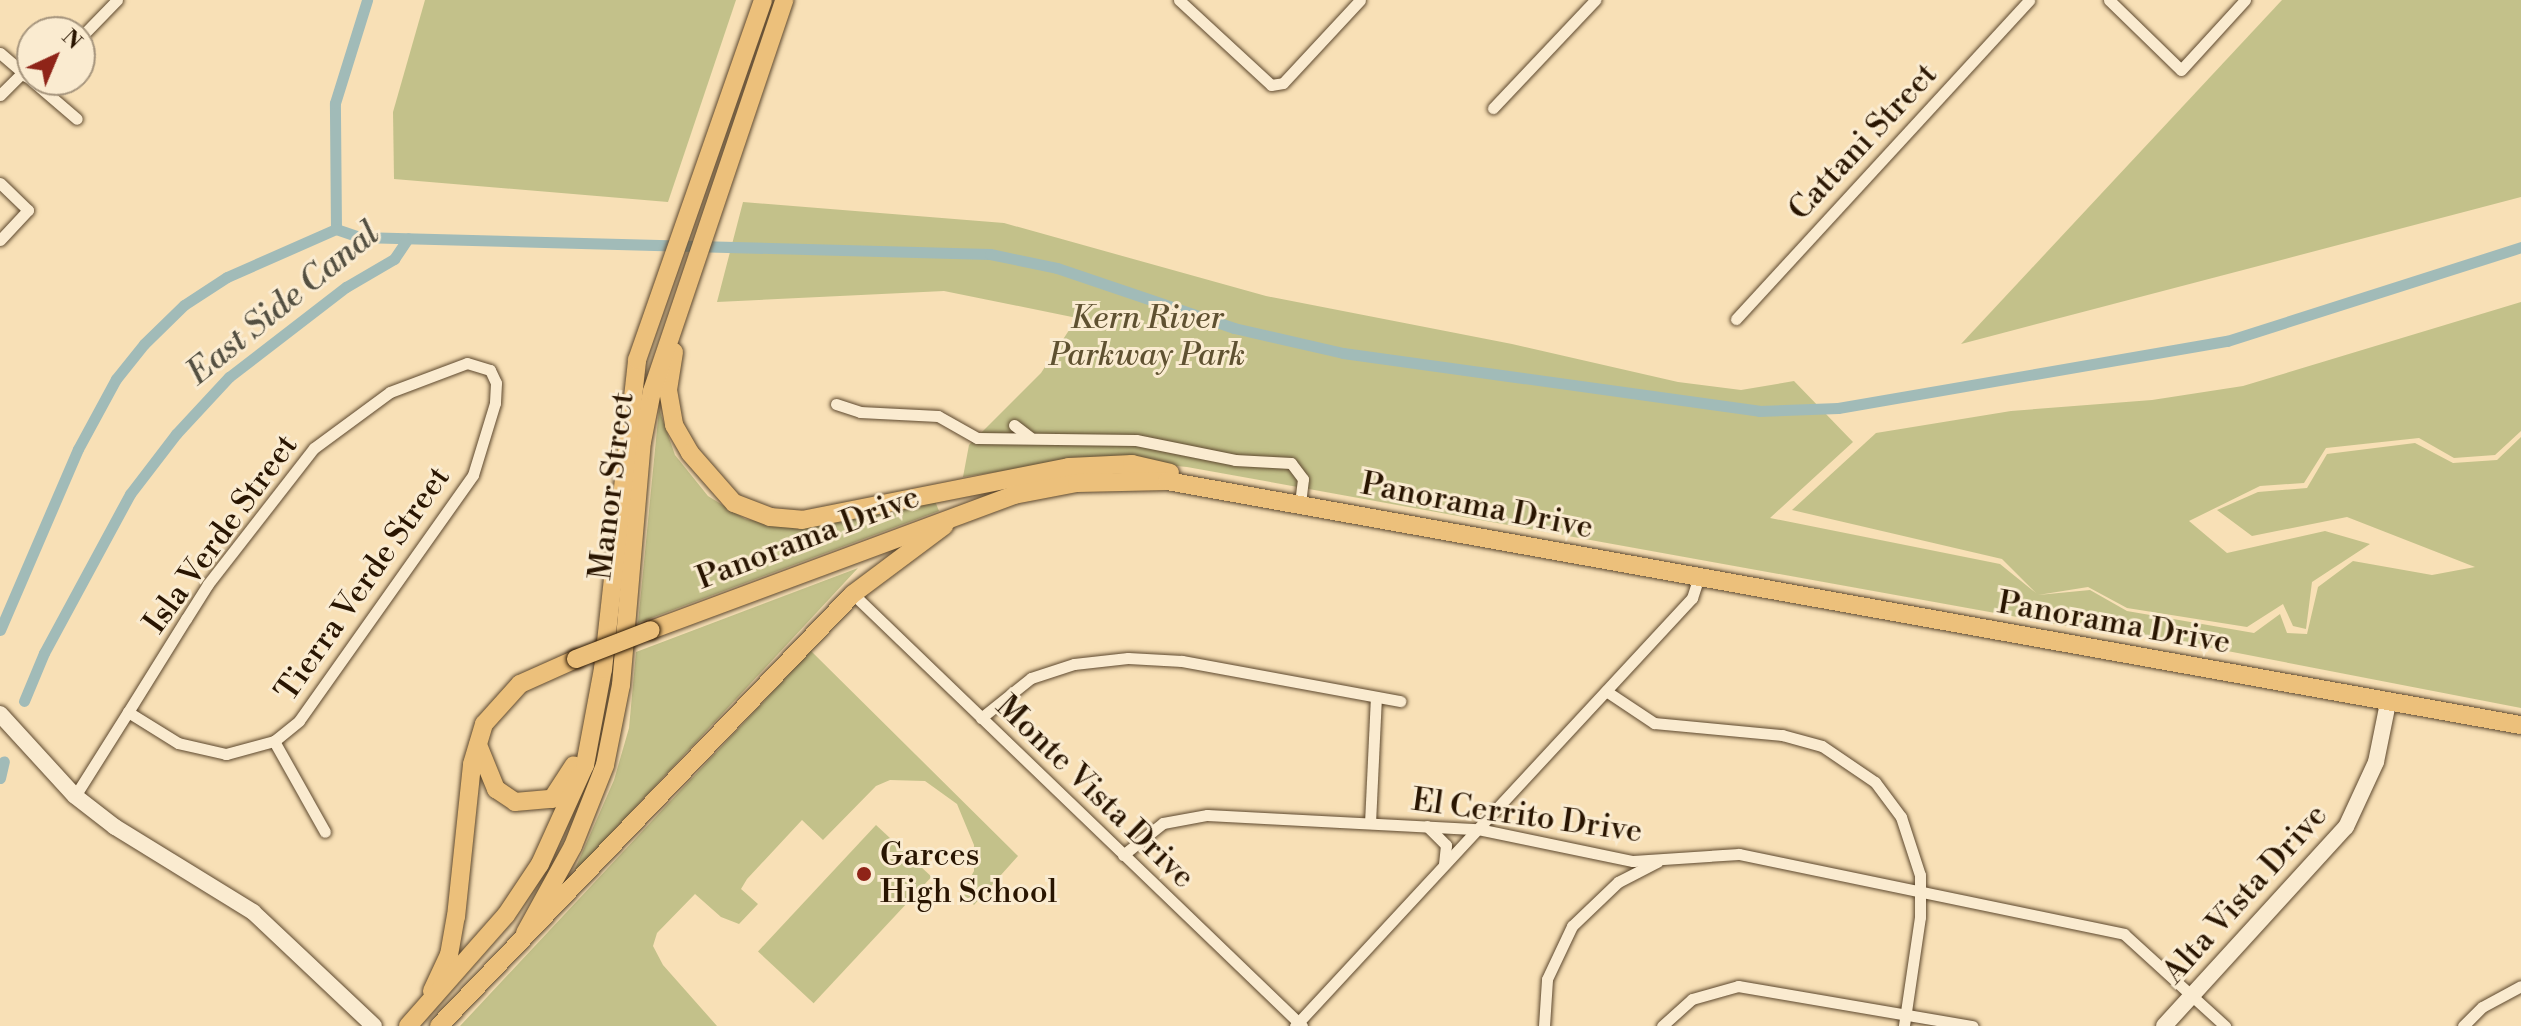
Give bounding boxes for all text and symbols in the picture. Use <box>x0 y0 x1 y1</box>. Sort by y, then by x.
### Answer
north arrow <box>16 16 96 96</box>
text: N <box>56 24 87 56</box>
street label: Cattani Street <box>1781 56 1945 228</box>
water label: East Side Canal <box>180 214 388 394</box>
park label: Kern River Parkway Park <box>1049 300 1245 375</box>
street label: Manor Street <box>581 390 643 582</box>
street label: Isla Verde Street <box>136 427 306 641</box>
street label: Tierra Verde Street <box>268 459 458 709</box>
street label: Panorama Drive <box>1358 465 1596 547</box>
street label: Panorama Drive <box>691 478 925 598</box>
street label: Panorama Drive <box>1995 584 2233 662</box>
street label: Monte Vista Drive <box>988 687 1202 897</box>
street label: El Cerrito Drive <box>1409 781 1645 851</box>
street label: Alta Vista Drive <box>2154 796 2336 992</box>
place label: Garces High School <box>880 837 1057 912</box>
marker: Garces High School <box>855 865 873 883</box>

